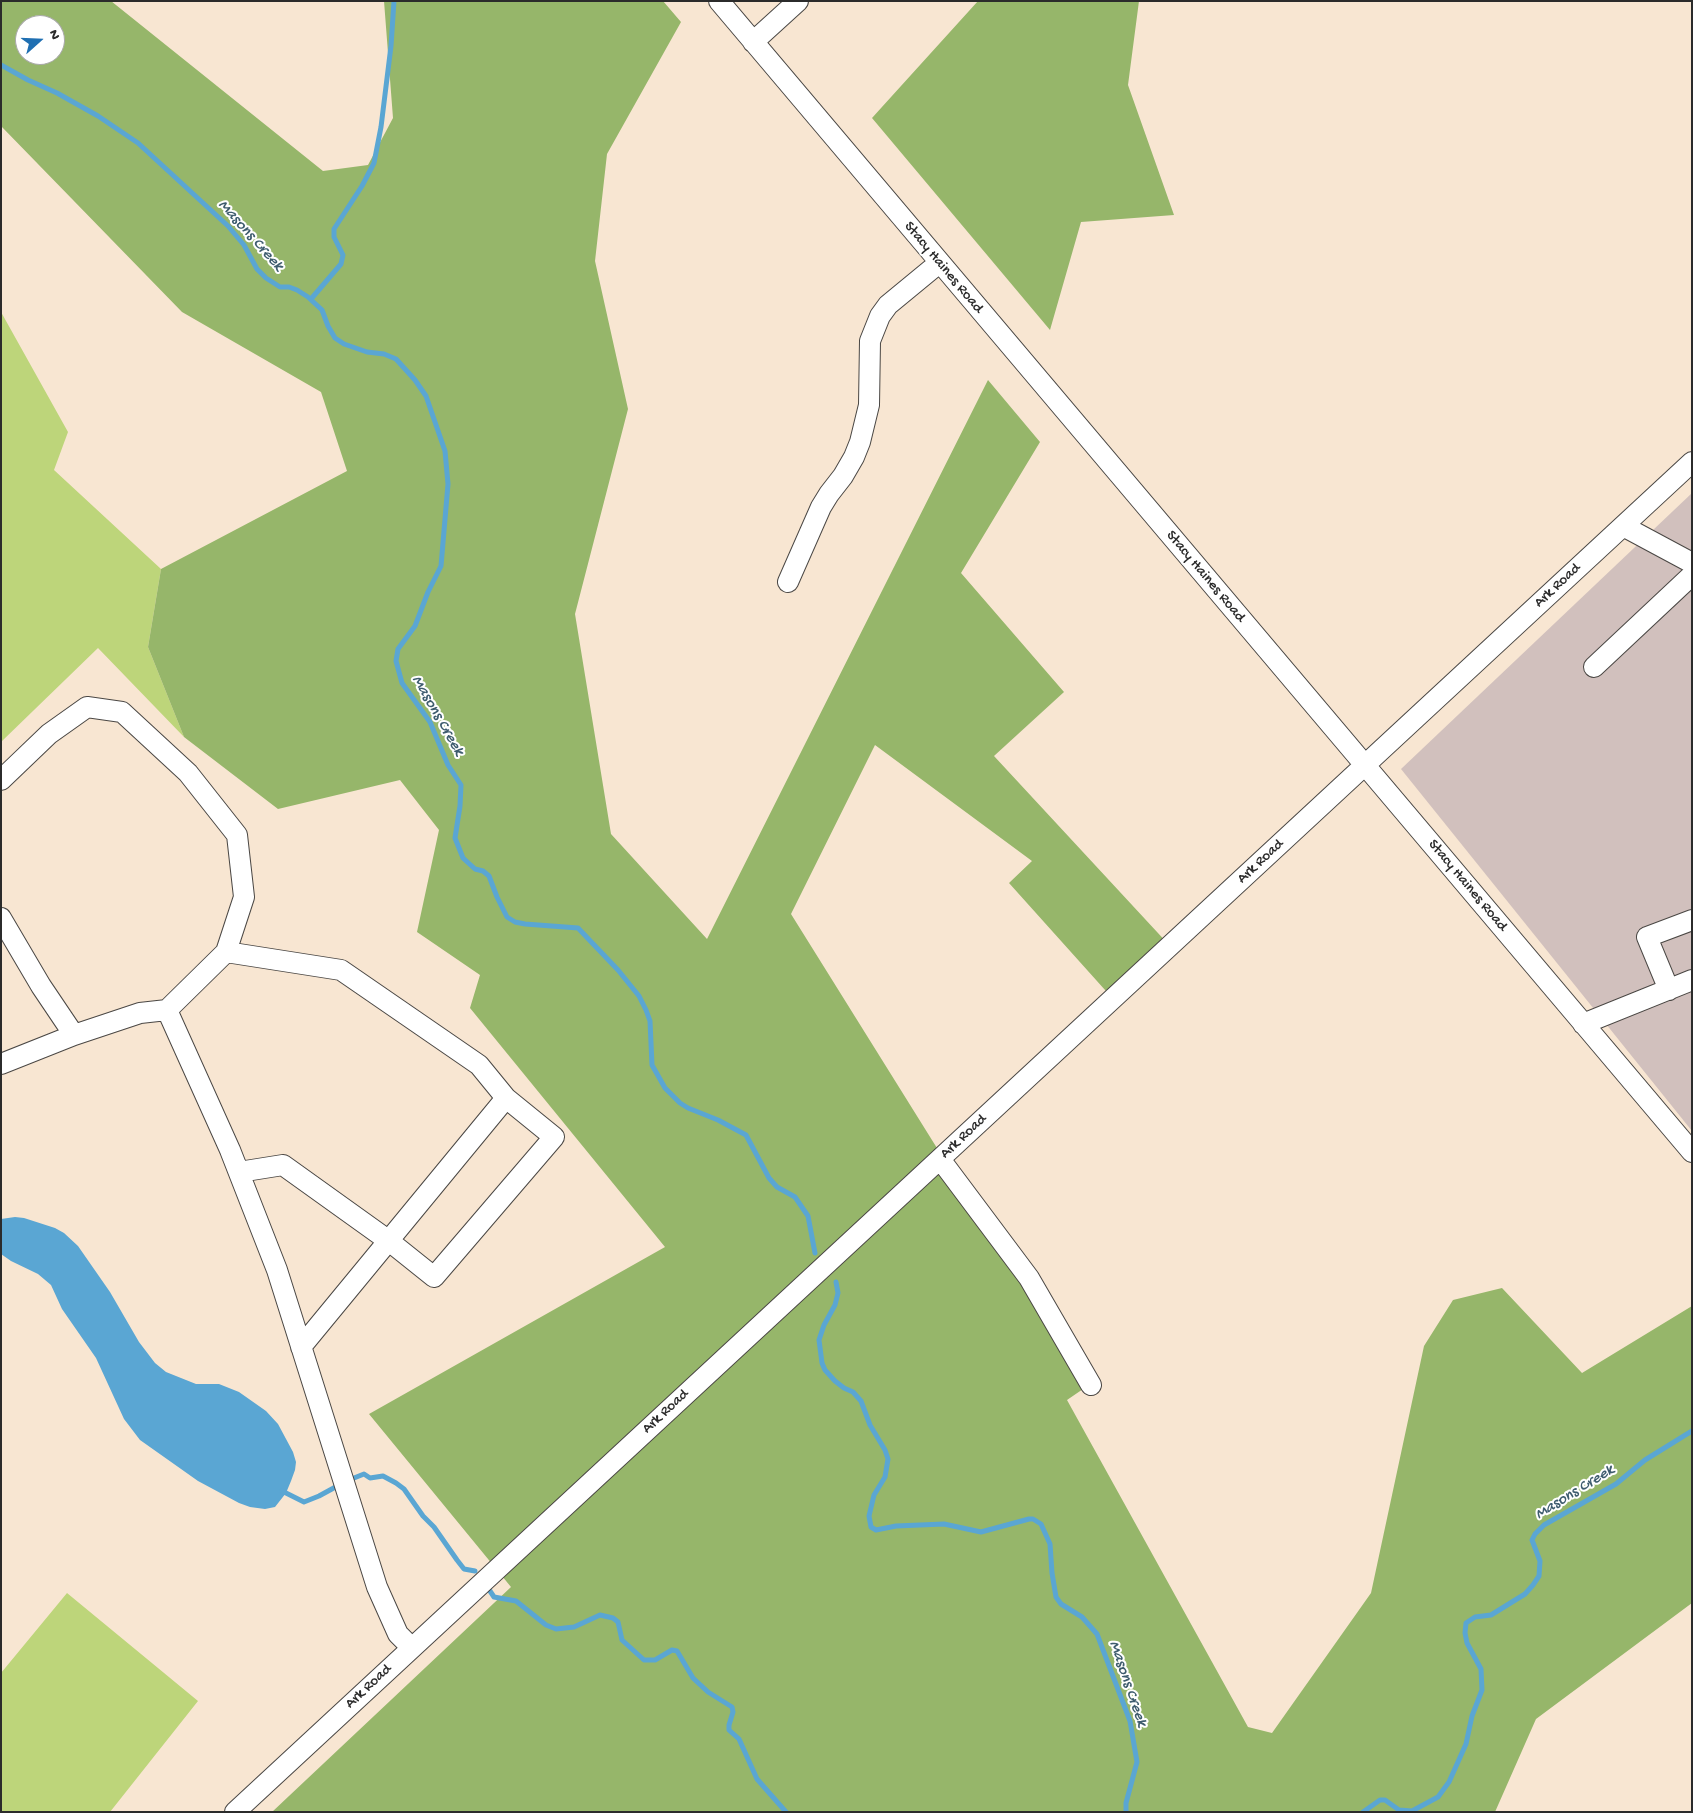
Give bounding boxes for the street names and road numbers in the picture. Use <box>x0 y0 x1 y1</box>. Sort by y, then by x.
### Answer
street label: Stacy Haines Road <box>899 218 987 318</box>
street label: Stacy Haines Road <box>1161 527 1249 627</box>
street label: Ark Road <box>1531 560 1585 612</box>
street label: Ark Road <box>1234 836 1288 888</box>
street label: Stacy Haines Road <box>1423 836 1511 936</box>
street label: Ark Road <box>937 1111 991 1163</box>
street label: Ark Road <box>639 1386 693 1438</box>
street label: Ark Road <box>342 1661 396 1713</box>

